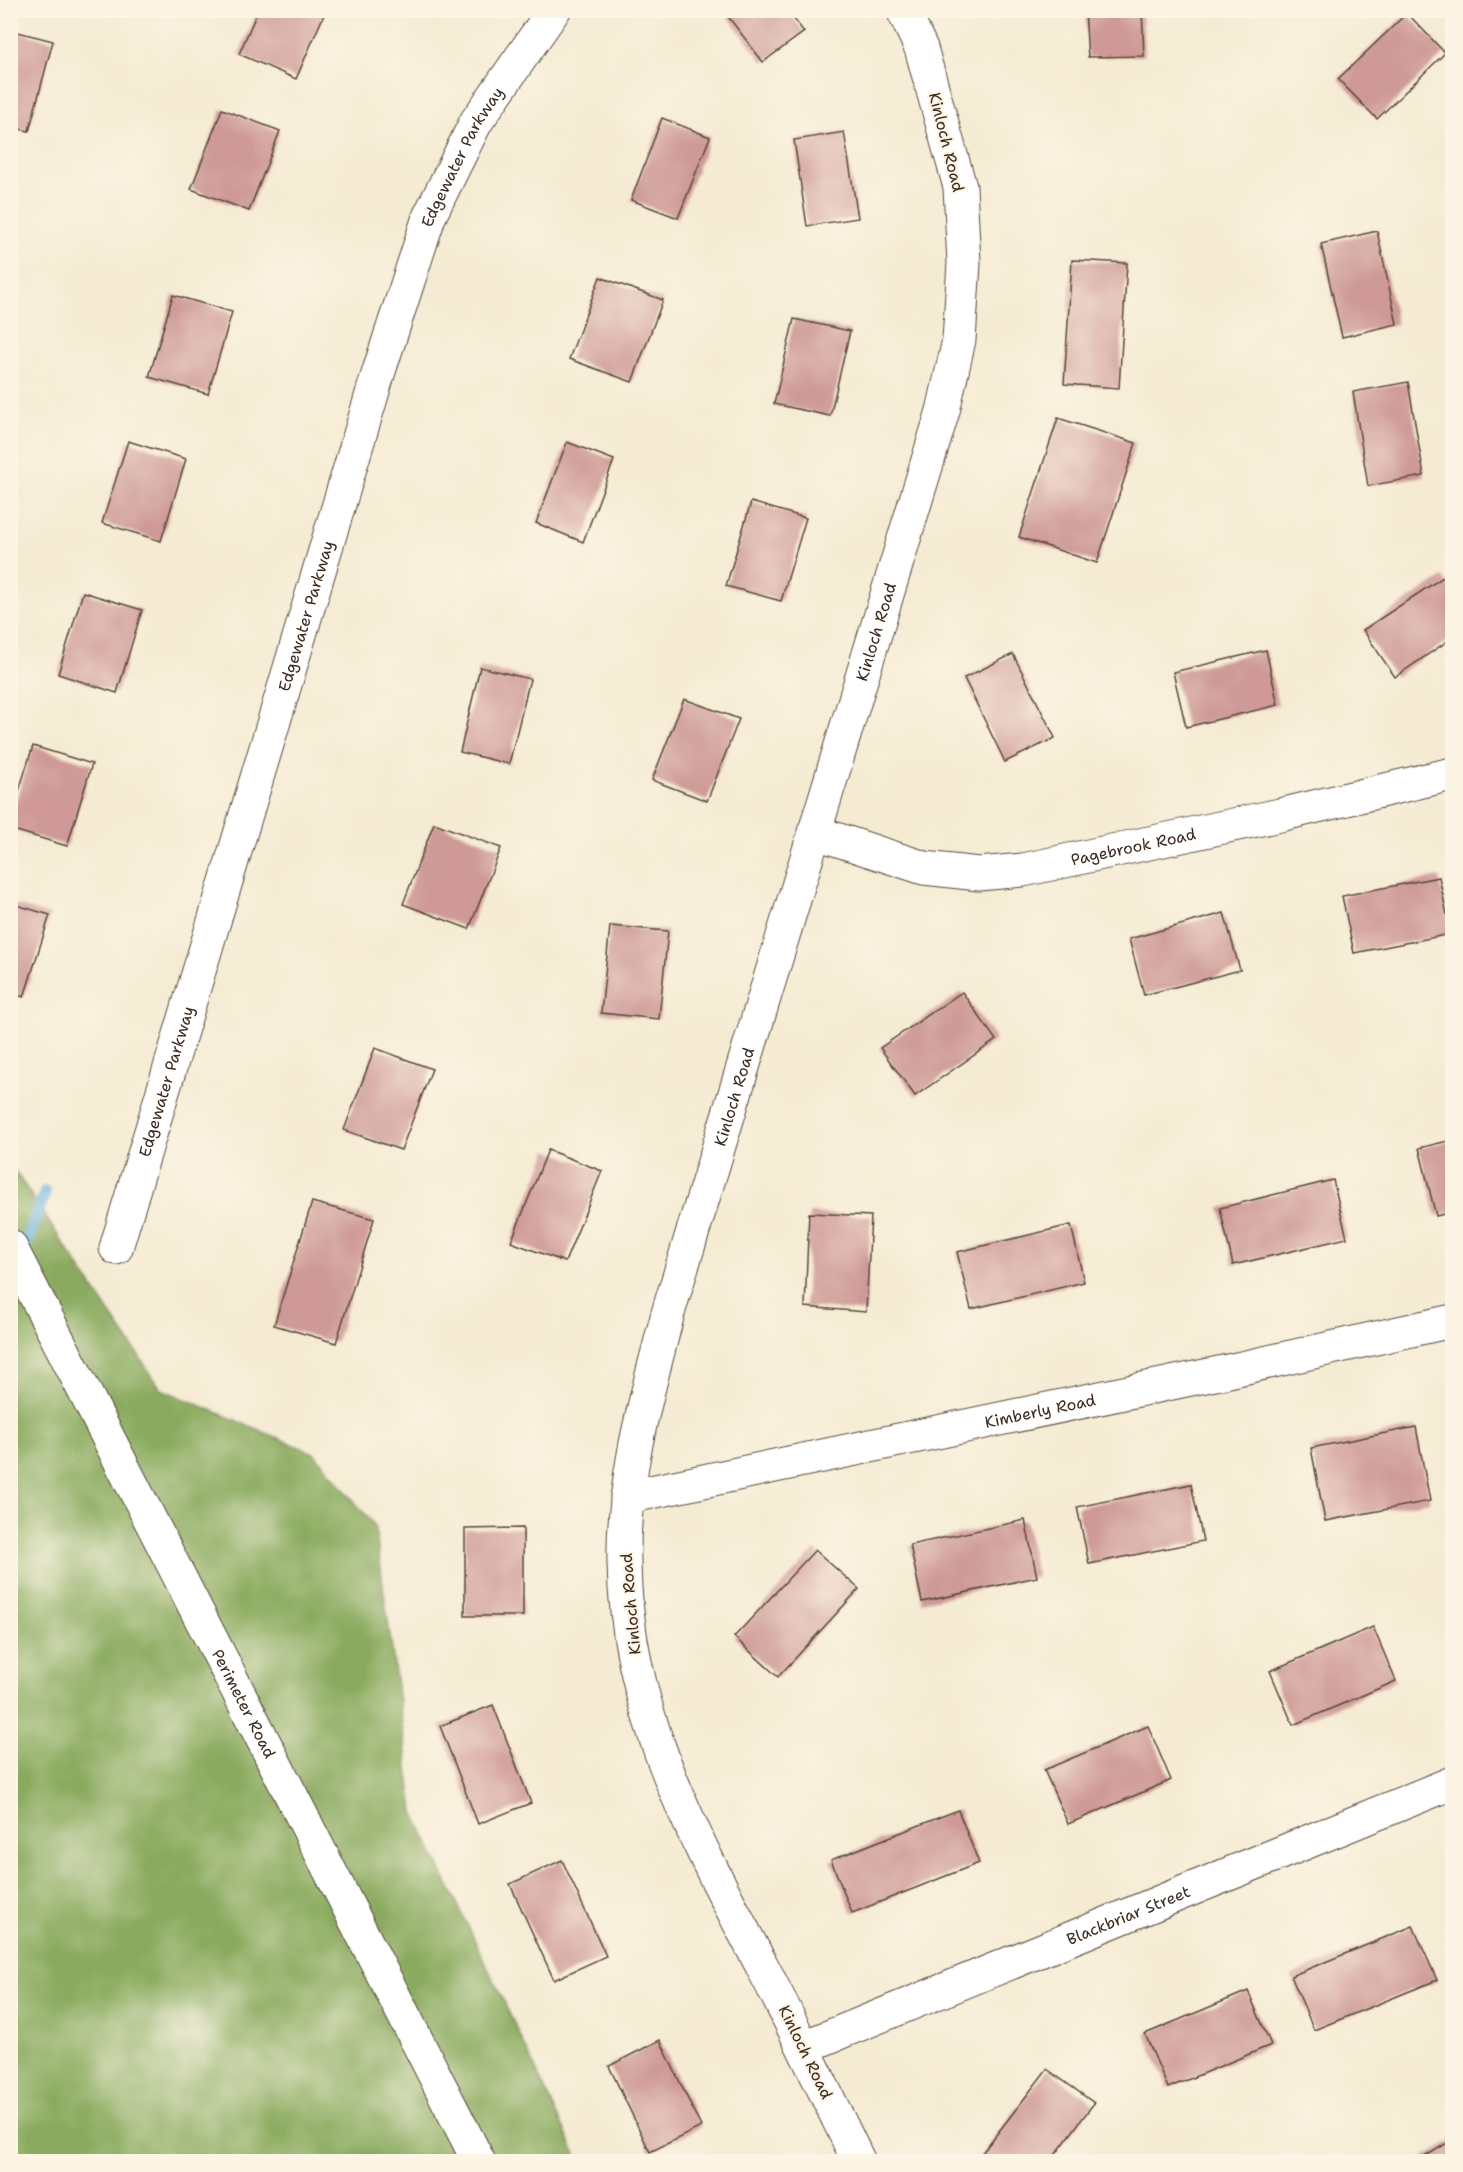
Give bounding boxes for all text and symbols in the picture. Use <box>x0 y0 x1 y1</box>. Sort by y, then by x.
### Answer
street label: Edgewater Parkway <box>416 83 508 230</box>
street label: Kinloch Road <box>924 90 969 194</box>
street label: Edgewater Parkway <box>274 538 339 694</box>
street label: Kinloch Road <box>851 580 901 684</box>
street label: Pagebrook Road <box>1069 823 1198 870</box>
street label: Edgewater Parkway <box>134 1004 199 1159</box>
street label: Kinloch Road <box>710 1045 759 1149</box>
street label: Kimberly Road <box>983 1389 1098 1433</box>
street label: Kinloch Road <box>616 1552 645 1656</box>
street label: Perimeter Road <box>207 1646 280 1762</box>
street label: Blackbriar Street <box>1063 1881 1193 1950</box>
street label: Kinloch Road <box>774 2002 837 2103</box>

